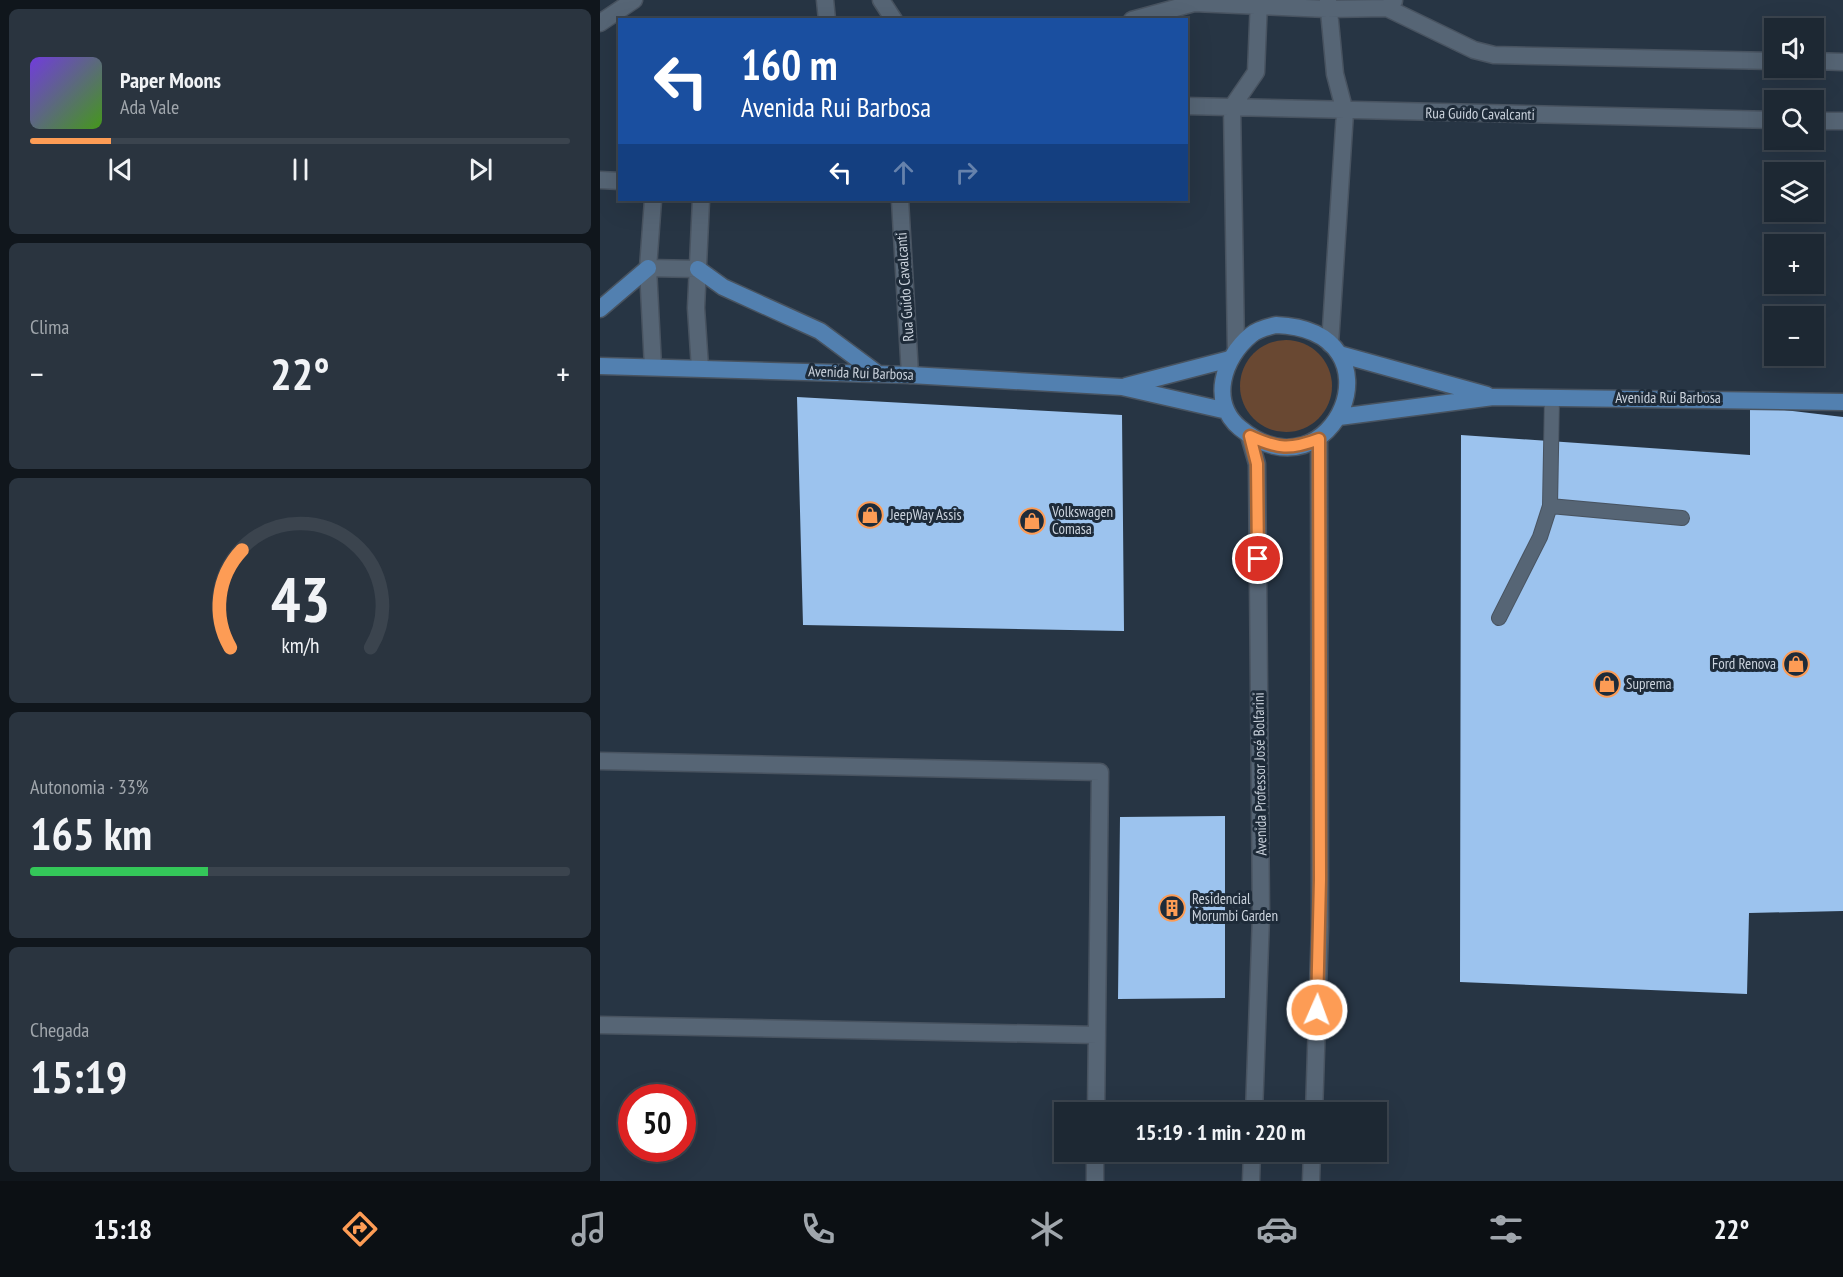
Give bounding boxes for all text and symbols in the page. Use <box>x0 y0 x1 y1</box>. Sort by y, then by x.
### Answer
map controls <box>1764 18 1824 366</box>
button: sound <box>1764 18 1824 78</box>
text: 160 m <box>741 37 838 92</box>
icon: left <box>642 42 720 120</box>
text: Paper Moons <box>120 66 221 94</box>
text: Avenida Rui Barbosa <box>741 90 931 124</box>
button: search <box>1764 90 1824 150</box>
text: Ada Vale <box>120 94 179 120</box>
street label: Rua Guido Cavalcanti <box>1425 103 1535 124</box>
icon: previous <box>104 153 137 186</box>
icon: pause <box>284 153 317 186</box>
icon: next <box>464 153 497 186</box>
icon: left <box>824 156 857 189</box>
icon: ahead <box>887 156 920 189</box>
icon: right <box>950 156 983 189</box>
button: layers <box>1764 162 1824 222</box>
street label: Rua Guido Cavalcanti <box>891 232 918 342</box>
button: + <box>1764 234 1824 294</box>
button: − <box>1764 306 1824 366</box>
text: Clima <box>30 314 69 340</box>
text: 22° <box>270 344 330 402</box>
text: − <box>30 352 44 395</box>
text: + <box>556 352 570 395</box>
street label: Avenida Rui Barbosa <box>808 361 914 384</box>
street label: Avenida Rui Barbosa <box>1615 388 1721 407</box>
shop icon: JeepWay Assis <box>855 500 885 530</box>
place label: Volkswagen Comasa <box>1051 502 1113 538</box>
place label: JeepWay Assis <box>889 505 962 524</box>
shop icon: Volkswagen Comasa <box>1017 506 1047 536</box>
pin <box>1232 533 1283 584</box>
icon: arrive <box>1241 542 1274 575</box>
text: 43 <box>270 558 330 639</box>
text: km/h <box>281 631 319 659</box>
shop icon: Ford Renova <box>1781 649 1811 679</box>
place label: Ford Renova <box>1712 654 1776 673</box>
shop icon: Suprema <box>1592 669 1622 699</box>
place label: Suprema <box>1626 674 1672 693</box>
street label: Avenida Professor José Bolfarini <box>1249 692 1270 856</box>
text: Autonomia · 33% <box>30 774 148 800</box>
text: 165 km <box>30 804 152 862</box>
place label: Residencial Morumbi Garden <box>1192 889 1278 925</box>
building icon: Residencial Morumbi Garden <box>1157 893 1187 923</box>
position arrow <box>1285 978 1349 1042</box>
text: Chegada <box>30 1017 89 1043</box>
text: 15:19 <box>30 1047 127 1105</box>
speed limit sign: 50 <box>618 1084 696 1162</box>
text: 15:19 · 1 min · 220 m <box>1135 1118 1306 1146</box>
icon: directions <box>339 1208 381 1250</box>
icon: music <box>568 1208 610 1250</box>
icon: phone <box>797 1208 839 1250</box>
icon: climate <box>1026 1208 1068 1250</box>
icon: car <box>1256 1208 1298 1250</box>
icon: filters <box>1485 1208 1527 1250</box>
text: 15:18 <box>94 1212 152 1246</box>
text: 22° <box>1714 1212 1749 1246</box>

